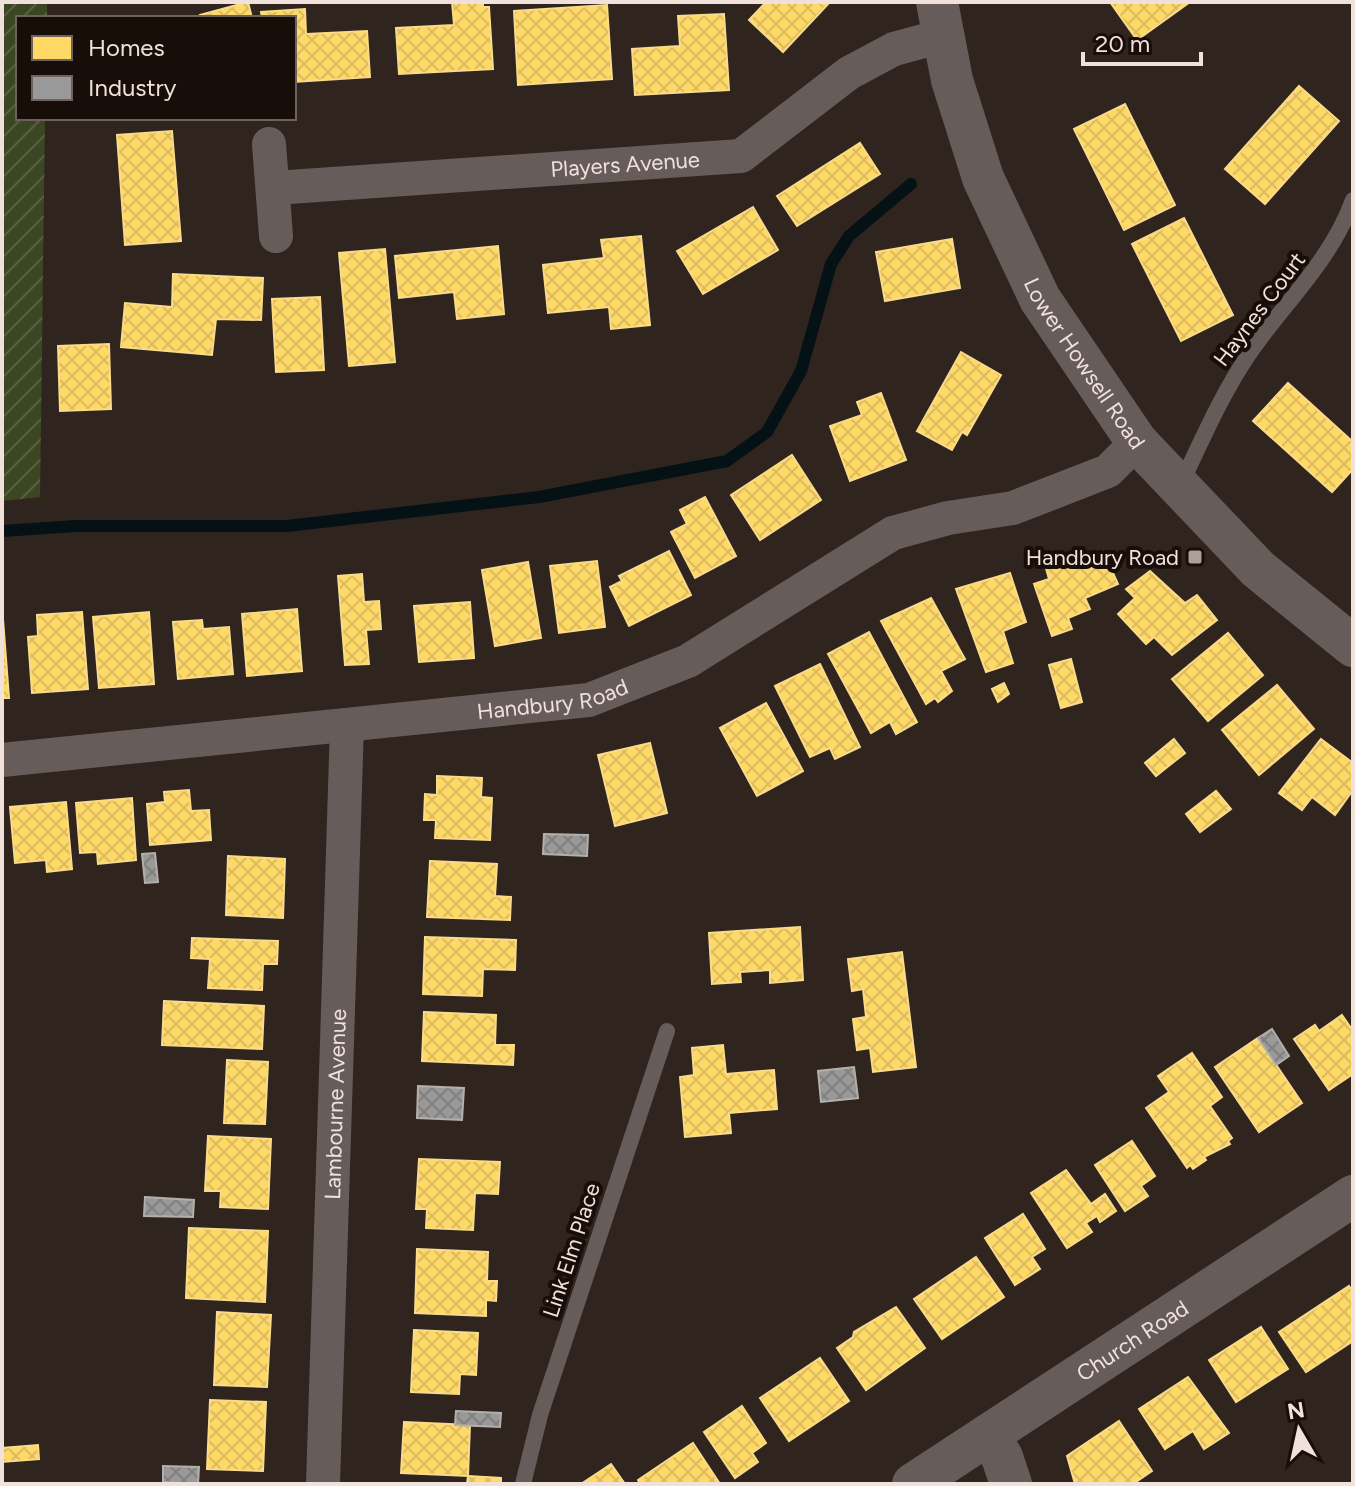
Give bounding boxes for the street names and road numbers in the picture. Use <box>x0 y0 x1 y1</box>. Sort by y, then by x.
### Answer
street label: Players Avenue <box>550 146 701 183</box>
street label: Haynes Court <box>1208 247 1311 372</box>
street label: Lower Howsell Road <box>1018 274 1151 454</box>
street label: Handbury Road <box>476 673 632 725</box>
street label: Lambourne Avenue <box>319 1008 352 1200</box>
street label: Link Elm Place <box>537 1180 606 1321</box>
street label: Church Road <box>1071 1295 1194 1387</box>

